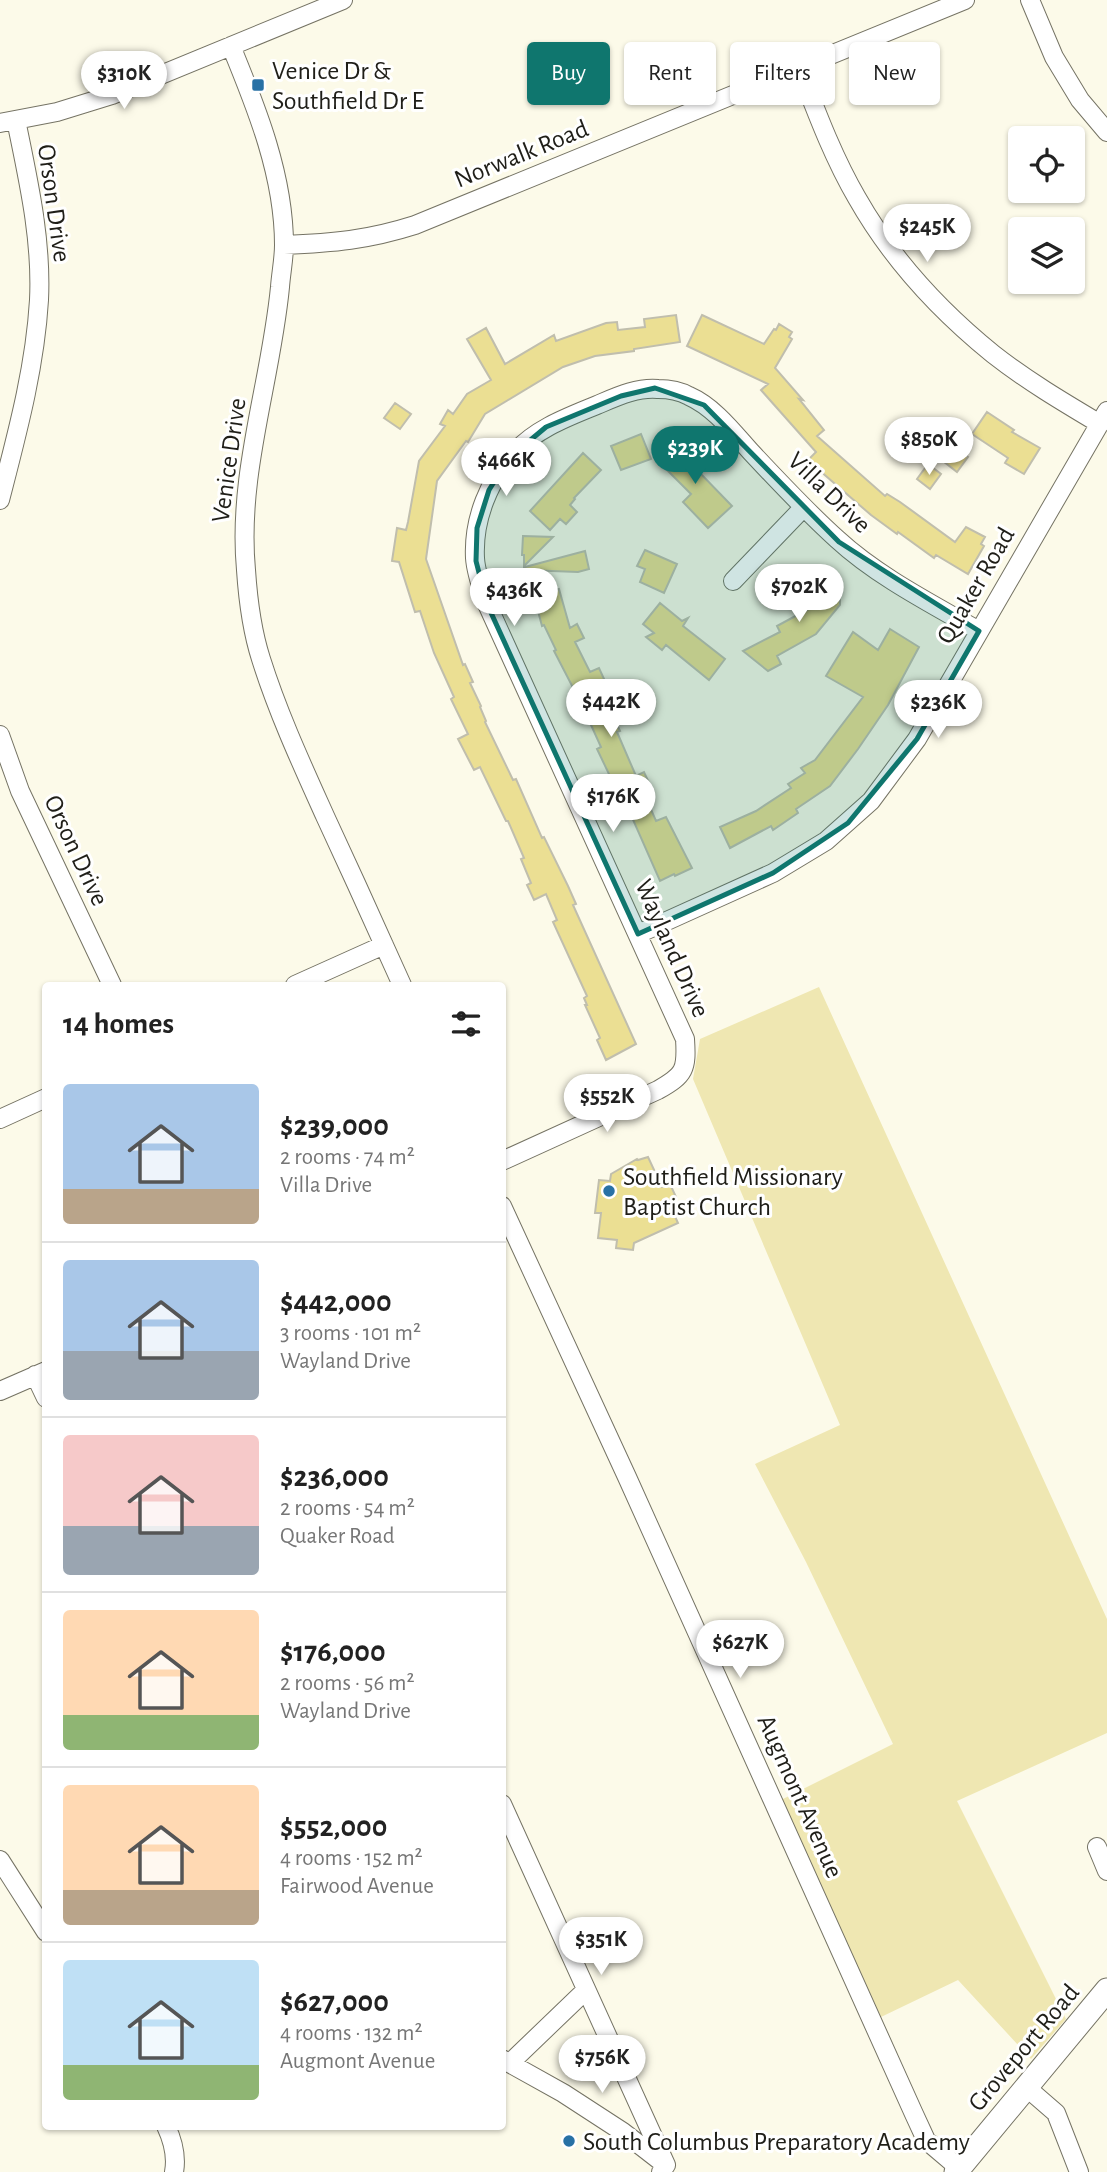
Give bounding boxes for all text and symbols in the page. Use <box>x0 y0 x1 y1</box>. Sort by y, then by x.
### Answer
chip: Buy <box>527 42 610 105</box>
chip: Rent <box>624 42 716 105</box>
chip: Filters <box>730 42 835 105</box>
chip: New <box>849 42 940 105</box>
pin: $310K <box>75 52 173 111</box>
place label: Venice Dr & Southfield Dr E <box>272 58 424 114</box>
text: $310K <box>97 62 151 85</box>
marker: Venice Dr & Southfield Dr E <box>250 77 266 93</box>
street label: Norwalk Road <box>451 115 592 193</box>
map controls <box>1008 126 1085 294</box>
button: locate <box>1008 126 1085 203</box>
street label: Orson Drive <box>33 142 75 264</box>
pin: $245K <box>878 204 976 264</box>
text: $245K <box>899 215 955 238</box>
button: layers <box>1008 217 1085 294</box>
street label: Venice Drive <box>207 396 251 524</box>
pin: $850K <box>880 418 978 477</box>
pin: $239K <box>646 426 744 486</box>
text: $850K <box>900 428 958 451</box>
text: $239K <box>667 437 723 460</box>
pin: $466K <box>457 438 555 498</box>
street label: Villa Drive <box>783 447 876 538</box>
text: $466K <box>477 449 535 472</box>
street label: Quaker Road <box>932 523 1020 648</box>
pin: $702K <box>750 564 848 624</box>
pin: $436K <box>465 568 563 628</box>
text: $702K <box>771 575 827 598</box>
text: $436K <box>486 579 542 602</box>
pin: $442K <box>562 680 660 739</box>
pin: $236K <box>889 680 987 740</box>
text: $442K <box>582 690 640 713</box>
text: $236K <box>910 691 966 714</box>
pin: $176K <box>564 774 662 834</box>
text: $176K <box>586 785 640 808</box>
street label: Orson Drive <box>39 791 113 910</box>
street label: Wayland Drive <box>630 876 714 1021</box>
icon: filters <box>447 1005 485 1043</box>
text: 14 homes <box>63 1009 174 1039</box>
pin: $552K <box>558 1074 656 1134</box>
text: $552K <box>580 1085 634 1108</box>
text: $239,000 <box>280 1111 389 1141</box>
icon: home <box>119 1112 203 1196</box>
text: 2 rooms · 74 m² <box>280 1146 415 1169</box>
place label: Southfield Missionary Baptist Church <box>623 1164 843 1220</box>
text: Villa Drive <box>280 1174 372 1197</box>
marker: Southfield Missionary Baptist Church <box>601 1183 617 1199</box>
text: $442,000 <box>280 1287 392 1317</box>
icon: home <box>119 1288 203 1372</box>
text: 3 rooms · 101 m² <box>280 1322 421 1345</box>
text: Wayland Drive <box>280 1350 411 1373</box>
text: $236,000 <box>280 1462 389 1492</box>
icon: home <box>119 1463 203 1547</box>
text: 2 rooms · 54 m² <box>280 1497 415 1520</box>
text: Quaker Road <box>280 1525 395 1548</box>
pin: $627K <box>691 1620 789 1680</box>
text: $627K <box>712 1631 768 1654</box>
text: $176,000 <box>280 1637 386 1667</box>
icon: home <box>119 1638 203 1722</box>
text: 2 rooms · 56 m² <box>280 1672 414 1695</box>
text: Wayland Drive <box>280 1700 411 1723</box>
street label: Augmont Avenue <box>753 1711 848 1882</box>
text: $552,000 <box>280 1812 387 1842</box>
icon: home <box>119 1813 203 1897</box>
text: 4 rooms · 152 m² <box>280 1847 423 1870</box>
text: Fairwood Avenue <box>280 1875 434 1898</box>
pin: $351K <box>552 1918 650 1977</box>
text: $351K <box>575 1928 627 1951</box>
street label: Groveport Road <box>963 1979 1084 2116</box>
text: $627,000 <box>280 1987 389 2017</box>
icon: home <box>119 1988 203 2072</box>
text: 4 rooms · 132 m² <box>280 2022 422 2045</box>
pin: $756K <box>553 2036 651 2095</box>
text: $756K <box>575 2046 629 2069</box>
text: Augmont Avenue <box>280 2050 435 2073</box>
place label: South Columbus Preparatory Academy <box>583 2129 970 2155</box>
marker: South Columbus Preparatory Academy <box>561 2133 577 2149</box>

